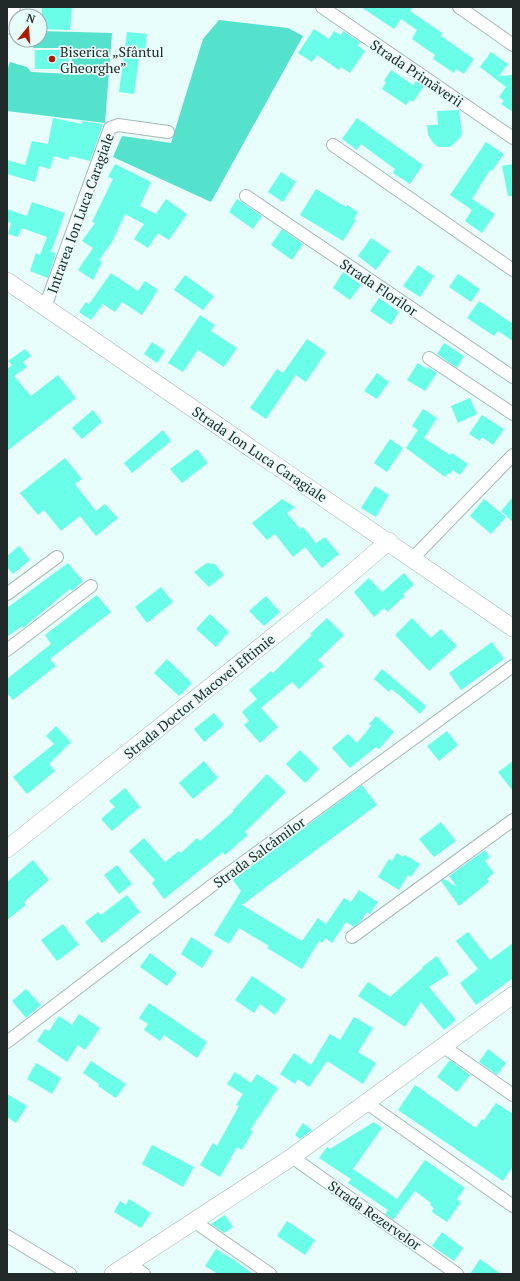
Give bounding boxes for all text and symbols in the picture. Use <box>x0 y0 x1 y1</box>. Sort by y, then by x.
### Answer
north arrow <box>8 8 48 48</box>
text: N <box>25 11 38 27</box>
street label: Strada Primăverii <box>367 35 467 111</box>
place label: Biserica „Sfântul Gheorghe” <box>60 42 164 77</box>
marker: Biserica „Sfântul Gheorghe” <box>47 54 57 64</box>
street label: Intrarea Ion Luca Caragiale <box>42 130 118 296</box>
street label: Strada Florilor <box>336 254 422 320</box>
street label: Strada Ion Luca Caragiale <box>189 402 331 506</box>
street label: Strada Doctor Macovei Eftimie <box>119 629 279 763</box>
street label: Strada Salcâmilor <box>209 812 309 892</box>
street label: Strada Rezervelor <box>325 1176 426 1255</box>

